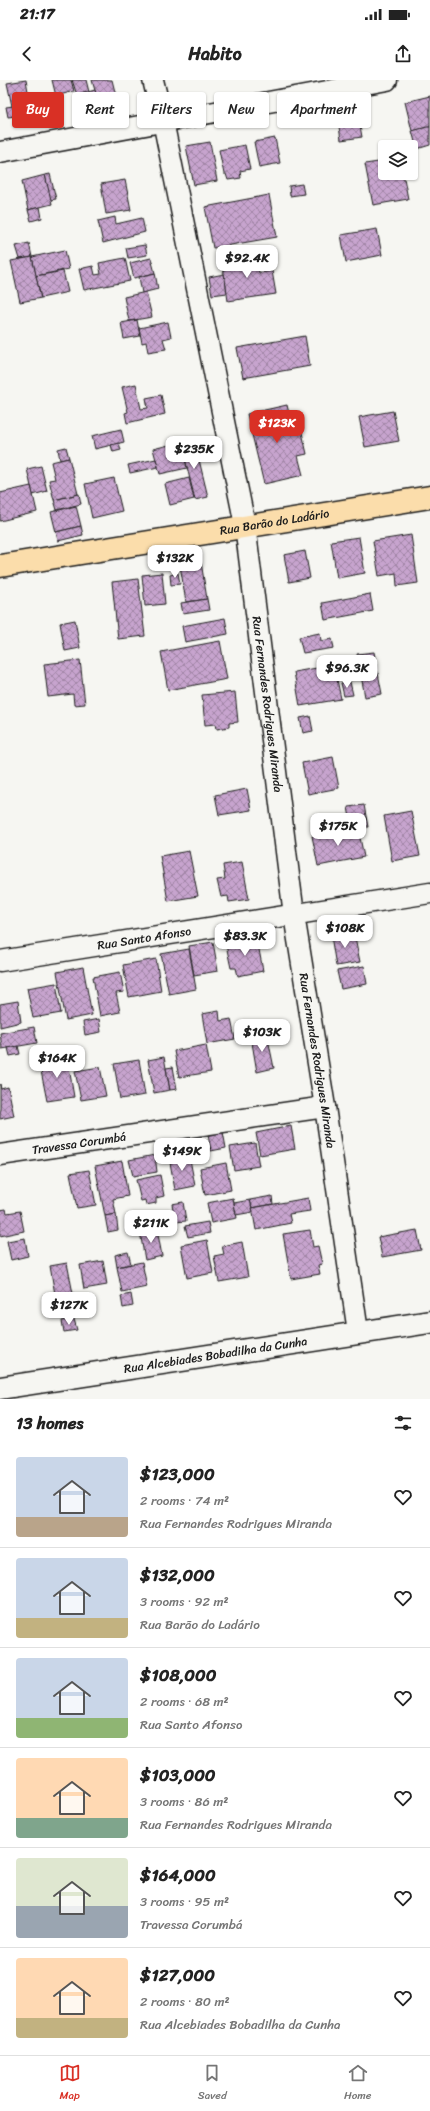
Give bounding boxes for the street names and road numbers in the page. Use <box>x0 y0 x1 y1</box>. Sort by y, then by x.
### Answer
street label: Rua Barão do Ladário <box>218 502 331 542</box>
street label: Rua Fernandes Rodrigues Miranda <box>246 615 289 794</box>
street label: Rua Santo Afonso <box>96 920 193 956</box>
street label: Rua Fernandes Rodrigues Miranda <box>293 971 342 1150</box>
street label: Travessa Corumbá <box>31 1126 128 1161</box>
street label: Rua Alcebiades Bobadilha da Cunha <box>122 1330 309 1380</box>

